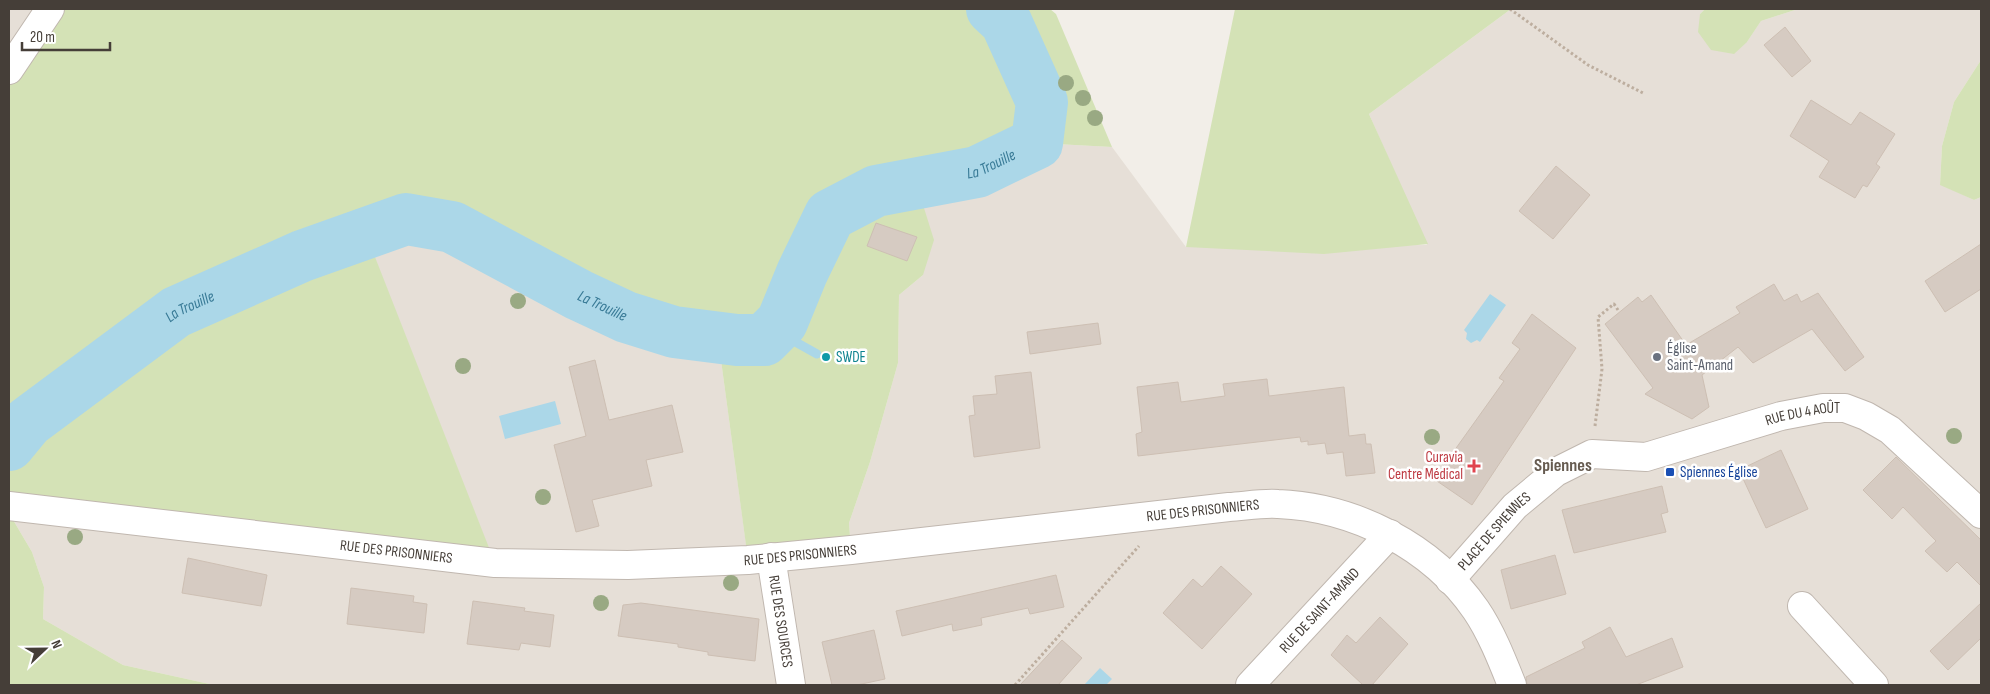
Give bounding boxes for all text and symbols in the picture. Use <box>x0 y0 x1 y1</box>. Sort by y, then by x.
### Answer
scale bar <box>22 20 110 52</box>
text: 20 m <box>30 28 55 47</box>
water label: La Trouille <box>965 145 1019 183</box>
water label: La Trouille <box>575 286 630 326</box>
water label: La Trouille <box>161 287 217 326</box>
place label: Église Saint-Amand <box>1667 339 1733 375</box>
place label: SWDE <box>836 348 866 367</box>
marker: SWDE <box>820 351 832 363</box>
marker: Église Saint-Amand <box>1651 351 1663 363</box>
street label: RUE DU 4 AOÛT <box>1763 398 1840 430</box>
place label: Curavia Centre Médical <box>1388 448 1463 484</box>
district label: Spiennes <box>1534 455 1592 476</box>
marker: Curavia Centre Médical <box>1467 459 1481 473</box>
place label: Spiennes Église <box>1680 463 1758 482</box>
marker: Spiennes Église <box>1664 466 1676 478</box>
street label: PLACE DE SPIENNES <box>1453 487 1535 574</box>
street label: RUE DES PRISONNIERS <box>1145 495 1260 526</box>
street label: RUE DES PRISONNIERS <box>339 535 454 567</box>
street label: RUE DES PRISONNIERS <box>744 540 858 570</box>
street label: RUE DE SAINT-AMAND <box>1275 563 1364 657</box>
street label: RUE DES SOURCES <box>764 574 798 669</box>
north arrow <box>20 624 70 674</box>
text: N <box>47 638 66 651</box>

